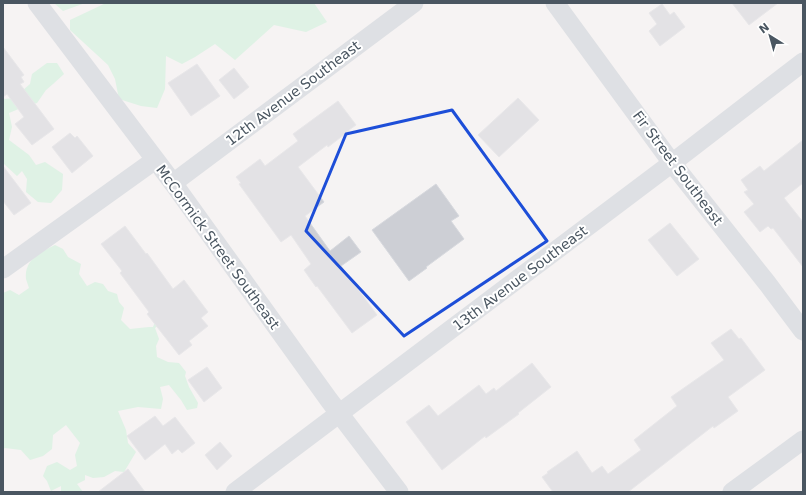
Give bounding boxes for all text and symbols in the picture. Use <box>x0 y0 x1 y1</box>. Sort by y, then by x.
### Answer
north arrow <box>750 16 790 56</box>
text: N <box>757 20 772 36</box>
street label: 12th Avenue Southeast <box>223 37 364 149</box>
street label: Fir Street Southeast <box>630 108 726 229</box>
street label: McCormick Street Southeast <box>153 162 283 333</box>
street label: 13th Avenue Southeast <box>450 222 591 334</box>

